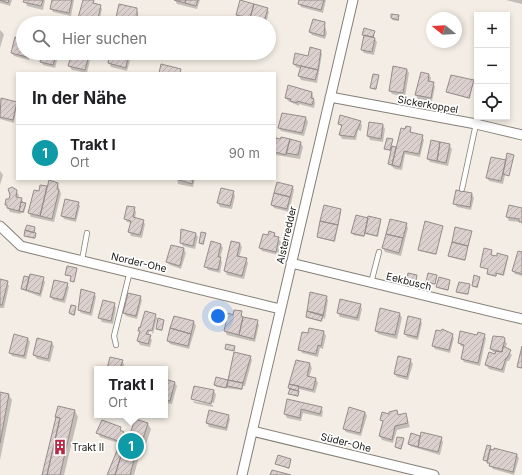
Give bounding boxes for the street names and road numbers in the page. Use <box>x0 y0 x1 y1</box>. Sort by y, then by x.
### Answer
street label: Sickerkoppel <box>397 93 459 115</box>
street label: Alsterredder <box>274 205 299 265</box>
street label: Norder-Ohe <box>110 250 168 274</box>
street label: Eekbusch <box>385 270 433 292</box>
street label: Süder-Ohe <box>319 430 373 454</box>

